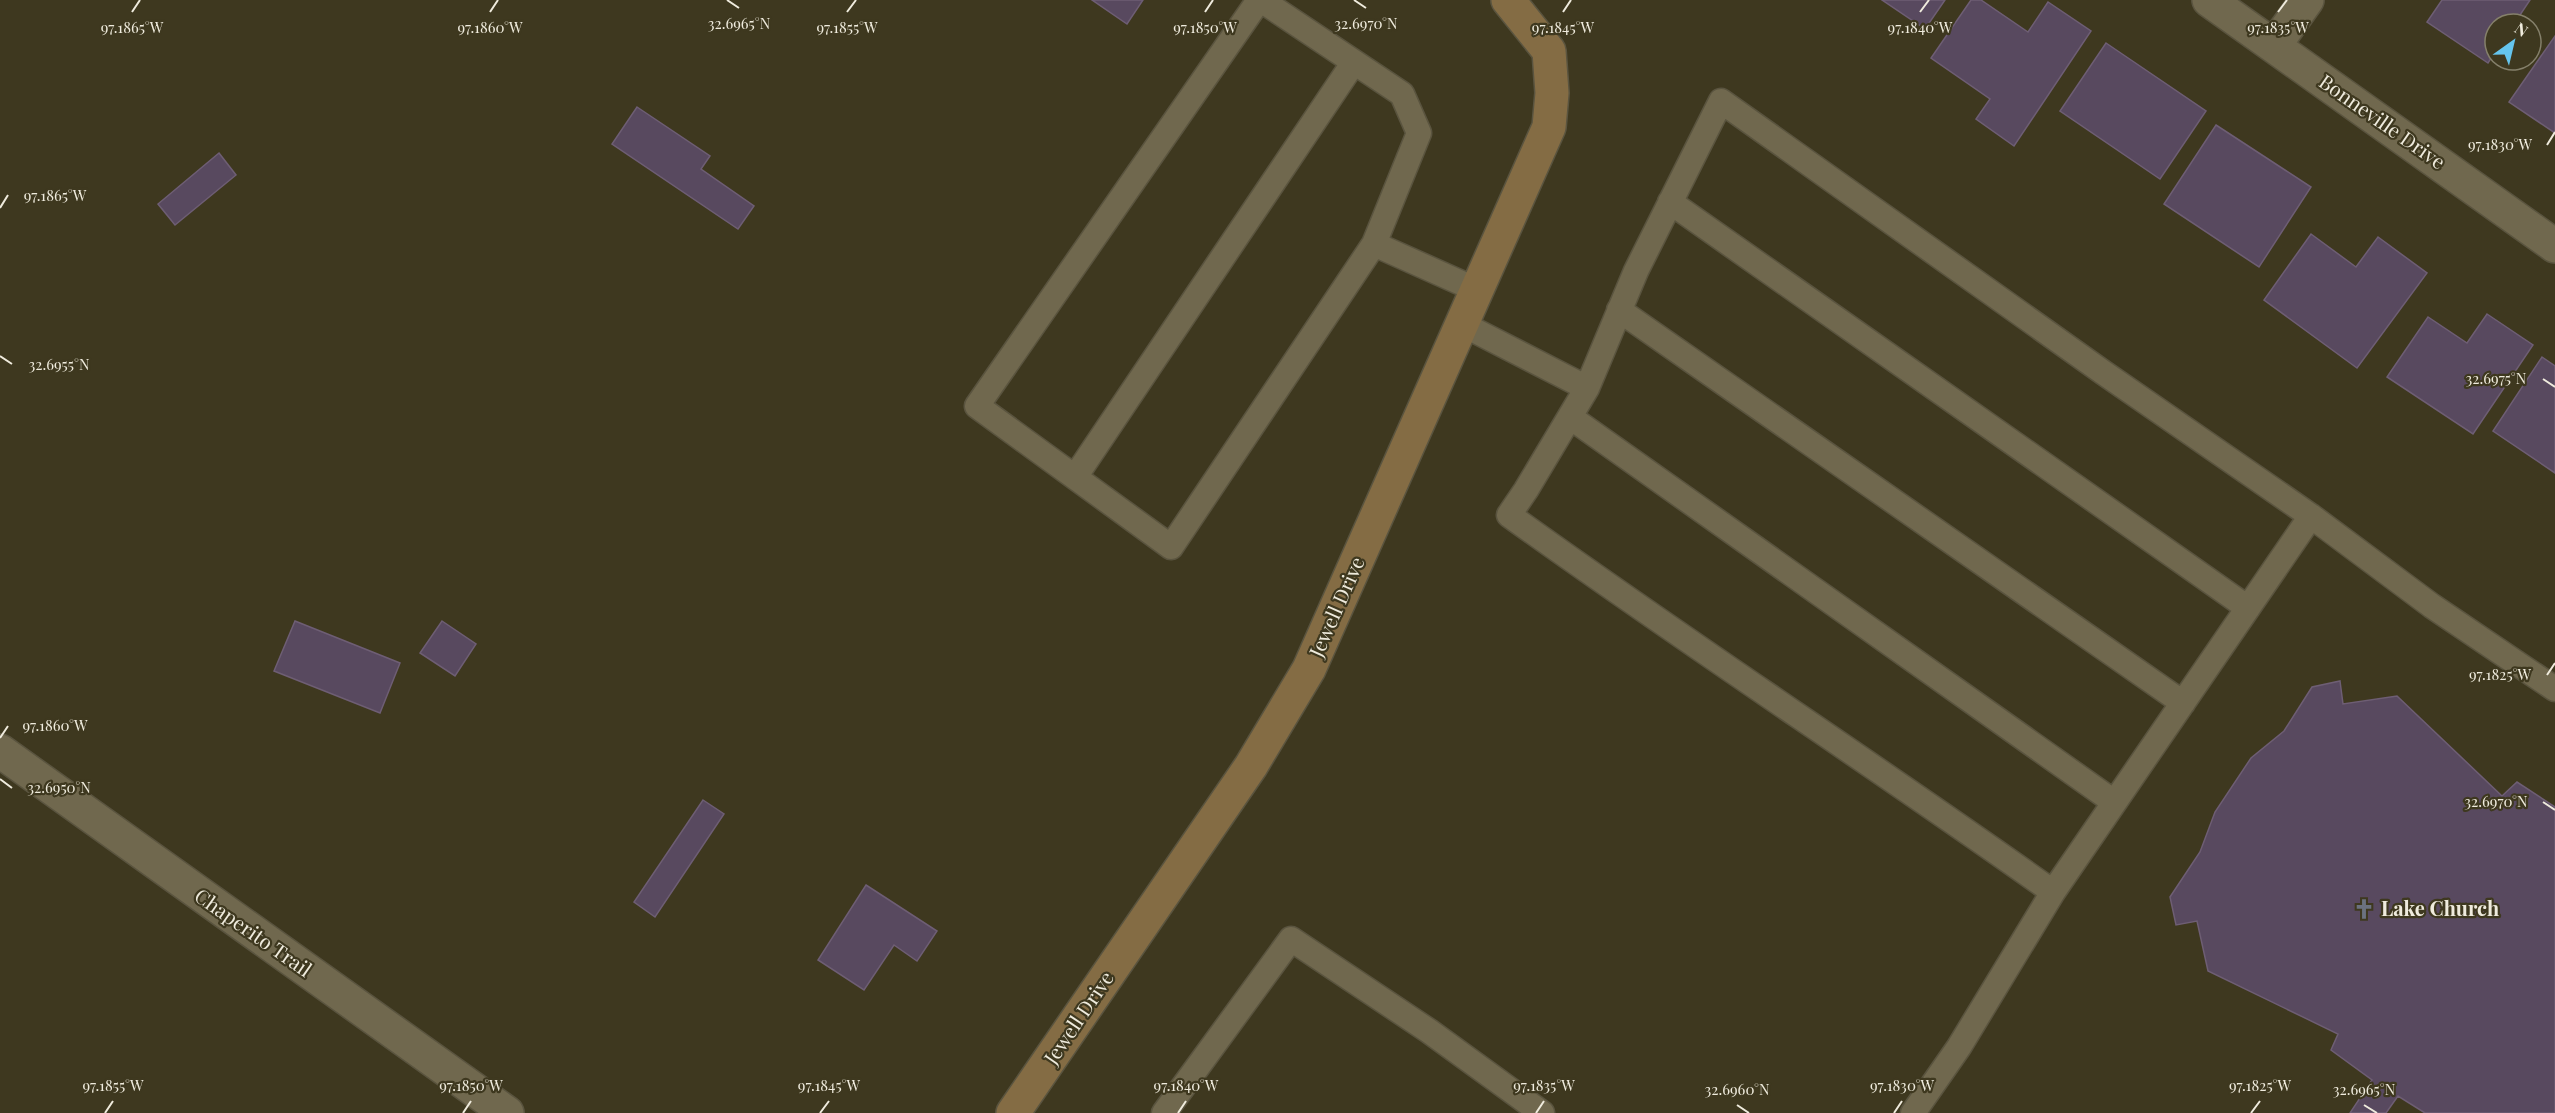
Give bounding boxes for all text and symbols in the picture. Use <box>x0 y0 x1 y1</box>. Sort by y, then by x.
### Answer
north arrow <box>2483 12 2543 72</box>
text: 32.6965°N <box>708 13 771 33</box>
text: 32.6970°N <box>1334 13 1398 33</box>
text: 97.1865°W <box>101 17 164 37</box>
text: 97.1860°W <box>457 17 523 37</box>
text: 97.1855°W <box>816 17 878 37</box>
text: 97.1850°W <box>1173 17 1237 37</box>
text: 97.1845°W <box>1532 17 1595 37</box>
text: 97.1840°W <box>1888 17 1953 37</box>
text: 97.1835°W <box>2247 17 2309 37</box>
text: N <box>2511 17 2533 41</box>
street label: Bonneville Drive <box>2314 67 2451 174</box>
text: 97.1830°W <box>2468 134 2532 154</box>
text: 97.1865°W <box>24 185 87 205</box>
text: 32.6955°N <box>28 354 90 374</box>
text: 32.6975°N <box>2466 368 2527 388</box>
street label: Jewell Drive <box>1301 552 1370 662</box>
text: 97.1825°W <box>2469 664 2531 684</box>
text: 97.1860°W <box>22 715 88 735</box>
text: 32.6950°N <box>27 777 91 797</box>
text: 32.6970°N <box>2464 791 2528 811</box>
street label: Chaperito Trail <box>190 881 318 982</box>
place label: Lake Church <box>2381 894 2499 921</box>
church icon: Lake Church <box>2352 897 2376 921</box>
street label: Jewell Drive <box>1036 965 1119 1070</box>
text: 97.1855°W <box>82 1075 144 1095</box>
text: 97.1850°W <box>439 1075 503 1095</box>
text: 97.1845°W <box>798 1075 861 1095</box>
text: 97.1840°W <box>1154 1075 1219 1095</box>
text: 97.1835°W <box>1513 1075 1575 1095</box>
text: 97.1830°W <box>1870 1075 1934 1095</box>
text: 97.1825°W <box>2229 1075 2291 1095</box>
text: 32.6960°N <box>1705 1079 1770 1099</box>
text: 32.6965°N <box>2333 1079 2396 1099</box>

